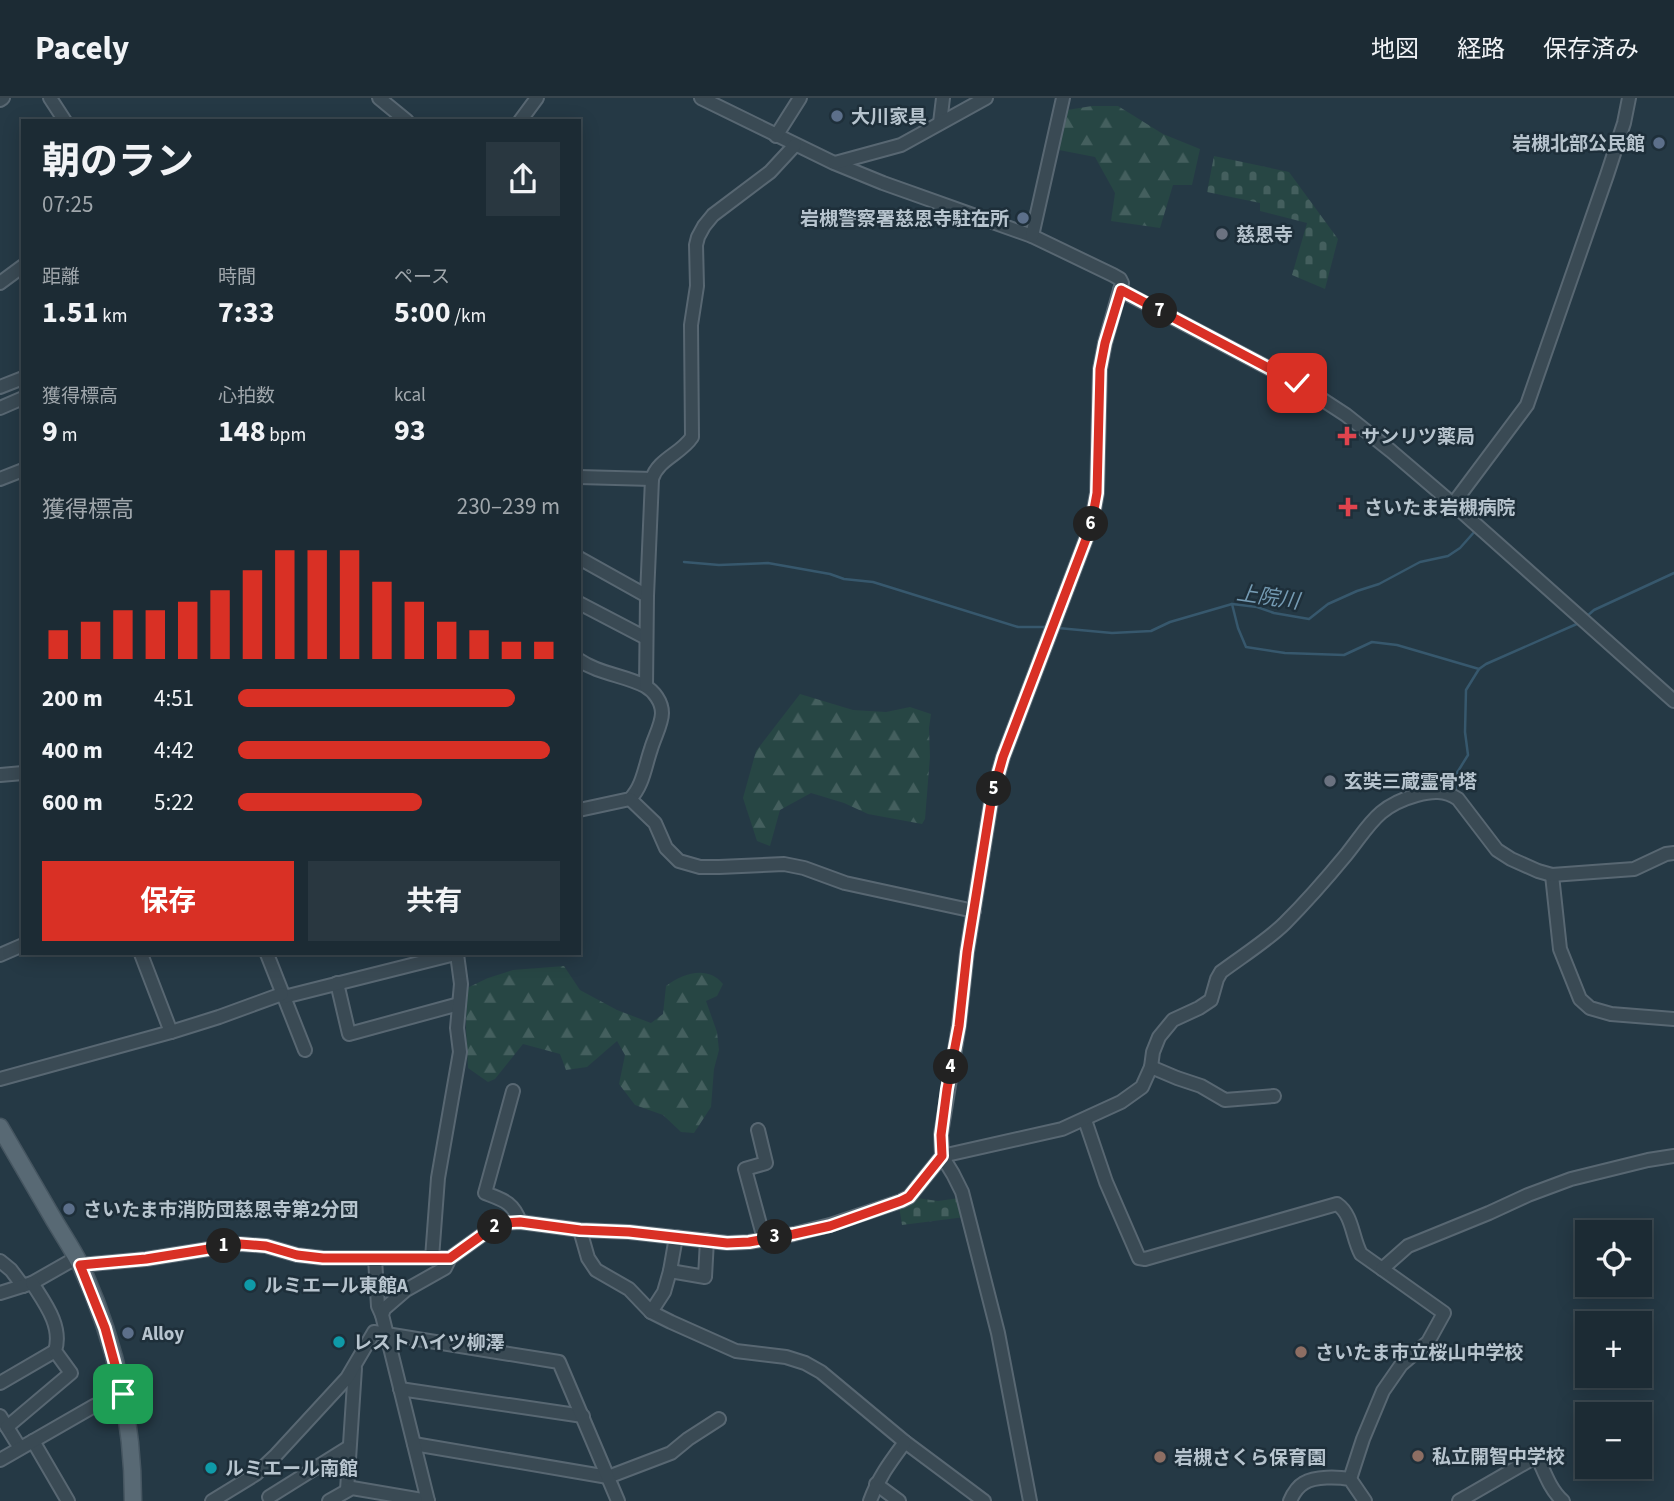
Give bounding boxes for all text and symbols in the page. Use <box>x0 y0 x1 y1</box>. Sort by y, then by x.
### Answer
text: Pacely <box>35 25 129 72</box>
text: 地図 <box>1371 32 1419 67</box>
text: 経路 <box>1457 32 1505 67</box>
text: 保存済み <box>1543 32 1639 67</box>
place label: 大川家具 <box>851 104 927 131</box>
marker: 大川家具 <box>829 108 845 124</box>
place label: 岩槻北部公民館 <box>1512 131 1645 158</box>
text: 朝のラン <box>42 135 194 189</box>
marker: 岩槻北部公民館 <box>1651 135 1667 151</box>
button: share <box>486 142 560 216</box>
text: 07:25 <box>42 188 93 221</box>
place label: 岩槻警察署慈恩寺駐在所 <box>800 206 1009 233</box>
marker: 岩槻警察署慈恩寺駐在所 <box>1015 210 1031 226</box>
place label: 慈恩寺 <box>1236 222 1293 249</box>
marker: 慈恩寺 <box>1214 226 1230 242</box>
text: 距離 <box>42 264 80 291</box>
text: 時間 <box>218 264 256 291</box>
text: ペース <box>394 264 450 291</box>
text: 1.51 <box>42 291 99 334</box>
text: 7:33 <box>218 291 275 334</box>
text: 5:00 <box>394 291 451 334</box>
pin: 7 <box>1142 294 1178 328</box>
text: 7 <box>1154 297 1165 324</box>
text: km <box>99 303 128 330</box>
text: /km <box>451 303 486 330</box>
pin <box>1267 353 1327 413</box>
icon: check <box>1278 364 1316 402</box>
text: kcal <box>394 382 426 409</box>
text: 獲得標高 <box>42 383 118 410</box>
text: 心拍数 <box>218 383 275 410</box>
text: 93 <box>394 409 426 452</box>
text: 9 <box>42 410 58 453</box>
text: 148 <box>218 410 266 453</box>
text: m <box>58 422 77 449</box>
text: bpm <box>266 422 306 449</box>
place label: サンリツ薬局 <box>1361 424 1475 451</box>
marker: サンリツ薬局 <box>1339 428 1355 444</box>
text: 230–239 m <box>457 490 560 523</box>
text: 獲得標高 <box>42 493 134 526</box>
place label: さいたま岩槻病院 <box>1364 495 1515 522</box>
marker: さいたま岩槻病院 <box>1338 497 1358 517</box>
pin: 6 <box>1074 506 1108 542</box>
text: 6 <box>1085 510 1096 537</box>
water label: 上院川 <box>1235 578 1303 617</box>
text: 200 m <box>42 682 103 715</box>
text: 4:51 <box>154 682 194 715</box>
text: 400 m <box>42 734 103 767</box>
text: 4:42 <box>154 734 194 767</box>
place label: 玄奘三蔵霊骨塔 <box>1344 769 1477 796</box>
pin: 5 <box>976 772 1012 806</box>
marker: 玄奘三蔵霊骨塔 <box>1322 773 1338 789</box>
text: 5 <box>988 775 999 802</box>
text: 600 m <box>42 786 103 819</box>
text: 5:22 <box>154 786 194 819</box>
button: 保存 <box>42 861 294 941</box>
button: 共有 <box>308 861 560 941</box>
pin: 4 <box>934 1049 968 1084</box>
text: 4 <box>945 1053 956 1080</box>
place label: さいたま市消防団慈恩寺第2分団 <box>83 1197 358 1224</box>
marker: さいたま市消防団慈恩寺第2分団 <box>61 1201 77 1217</box>
pin: 2 <box>477 1210 512 1244</box>
text: 2 <box>489 1213 500 1240</box>
pin: 3 <box>758 1220 792 1254</box>
map controls <box>1575 1220 1652 1479</box>
button: locate <box>1575 1220 1652 1297</box>
text: 3 <box>769 1223 780 1250</box>
pin: 1 <box>206 1228 242 1264</box>
text: 1 <box>218 1232 229 1259</box>
place label: ルミエール東館A <box>264 1273 408 1300</box>
marker: ルミエール東館A <box>242 1277 258 1293</box>
button: + <box>1575 1311 1652 1388</box>
place label: Alloy <box>141 1321 184 1348</box>
marker: Alloy <box>120 1325 136 1341</box>
place label: レストハイツ柳澤 <box>353 1330 505 1357</box>
marker: レストハイツ柳澤 <box>331 1334 347 1350</box>
place label: さいたま市立桜山中学校 <box>1315 1340 1523 1367</box>
marker: さいたま市立桜山中学校 <box>1293 1344 1309 1360</box>
pin <box>93 1364 153 1424</box>
icon: arrive <box>104 1375 142 1413</box>
button: − <box>1575 1402 1652 1479</box>
place label: 私立開智中学校 <box>1432 1444 1565 1471</box>
place label: 岩槻さくら保育園 <box>1174 1445 1326 1472</box>
marker: 私立開智中学校 <box>1410 1448 1426 1464</box>
marker: 岩槻さくら保育園 <box>1152 1449 1168 1465</box>
place label: ルミエール南館 <box>225 1456 358 1483</box>
marker: ルミエール南館 <box>203 1460 219 1476</box>

